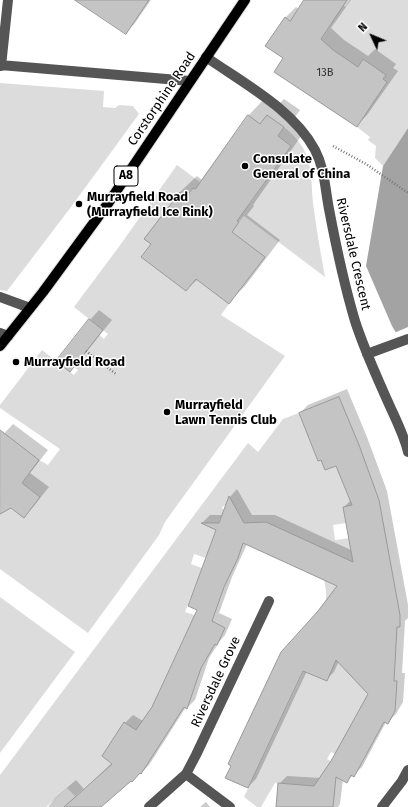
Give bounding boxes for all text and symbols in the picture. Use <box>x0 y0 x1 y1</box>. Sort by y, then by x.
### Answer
north arrow <box>352 16 392 56</box>
text: N <box>356 20 370 34</box>
street label: Corstorphine Road <box>125 49 199 149</box>
house number: 13B <box>317 66 333 80</box>
place label: Consulate General of China <box>253 151 350 182</box>
marker: Consulate General of China <box>240 161 250 171</box>
road number: A8 <box>114 166 138 186</box>
place label: Murrayfield Road (Murrayfield Ice Rink) <box>87 189 213 220</box>
street label: Riversdale Crescent <box>332 196 374 312</box>
marker: Murrayfield Road (Murrayfield Ice Rink) <box>74 199 84 209</box>
place label: Murrayfield Road <box>24 354 125 370</box>
marker: Murrayfield Road <box>11 357 21 367</box>
place label: Murrayfield Lawn Tennis Club <box>175 397 277 428</box>
marker: Murrayfield Lawn Tennis Club <box>162 407 172 417</box>
street label: Riversdale Grove <box>188 634 244 730</box>

